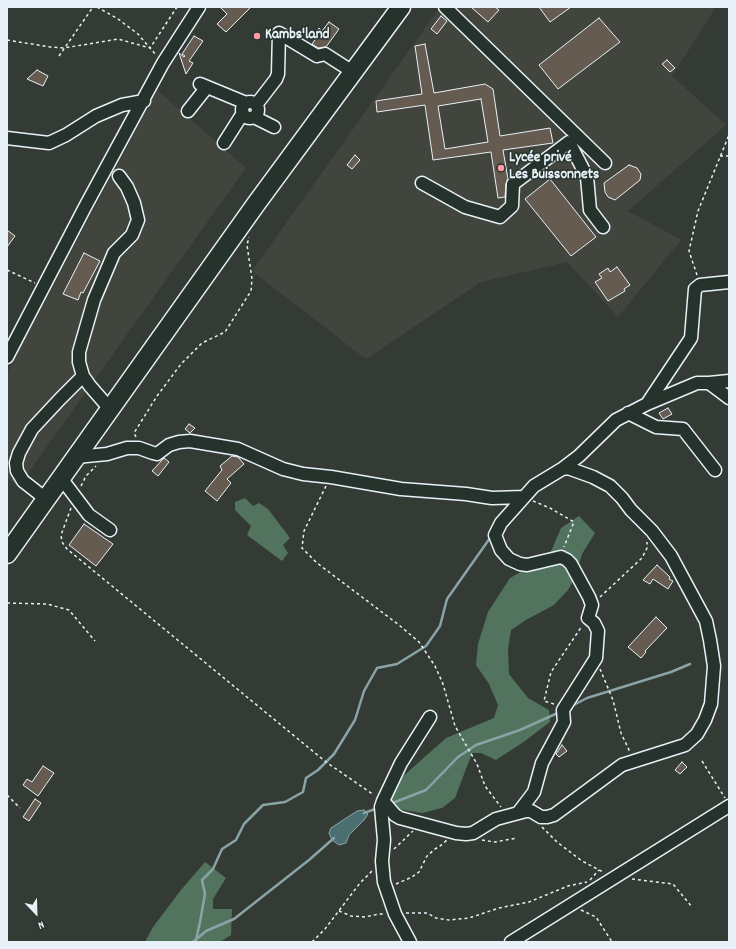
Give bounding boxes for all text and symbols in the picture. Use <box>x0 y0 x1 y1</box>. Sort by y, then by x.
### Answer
place label: Kambs'land <box>265 27 330 45</box>
marker: Kambs'land <box>252 31 262 41</box>
place label: Lycée privé Les Buissonnets <box>509 150 599 185</box>
marker: Lycée privé Les Buissonnets <box>496 163 506 173</box>
north arrow <box>16 893 56 933</box>
text: N <box>35 916 46 932</box>

